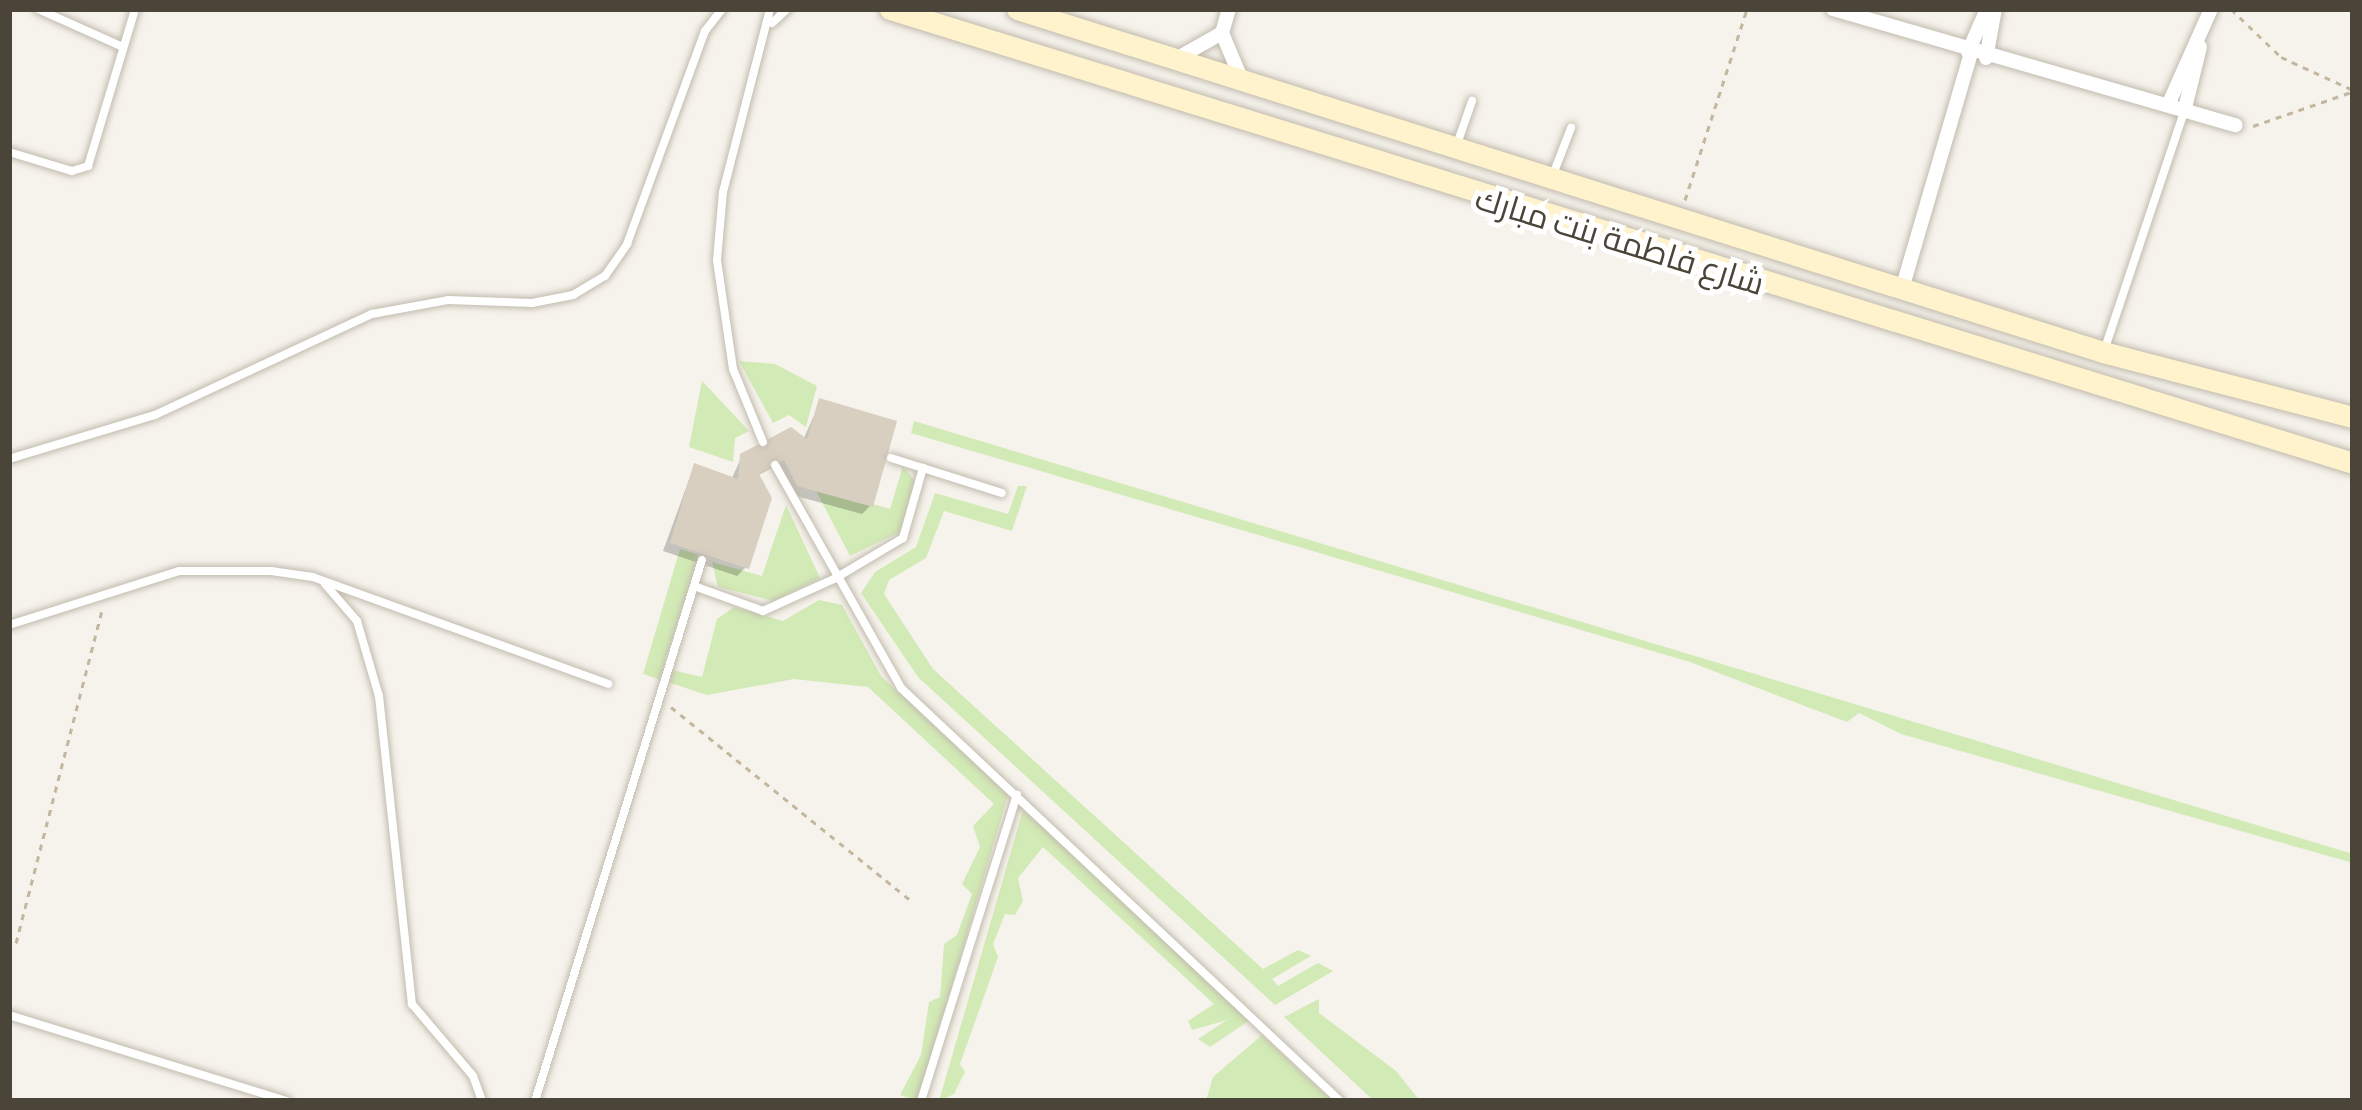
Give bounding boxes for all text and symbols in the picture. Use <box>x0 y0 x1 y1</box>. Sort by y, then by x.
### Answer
street label: شارع فاطمة بنت مبارك <box>1471 177 1769 303</box>

